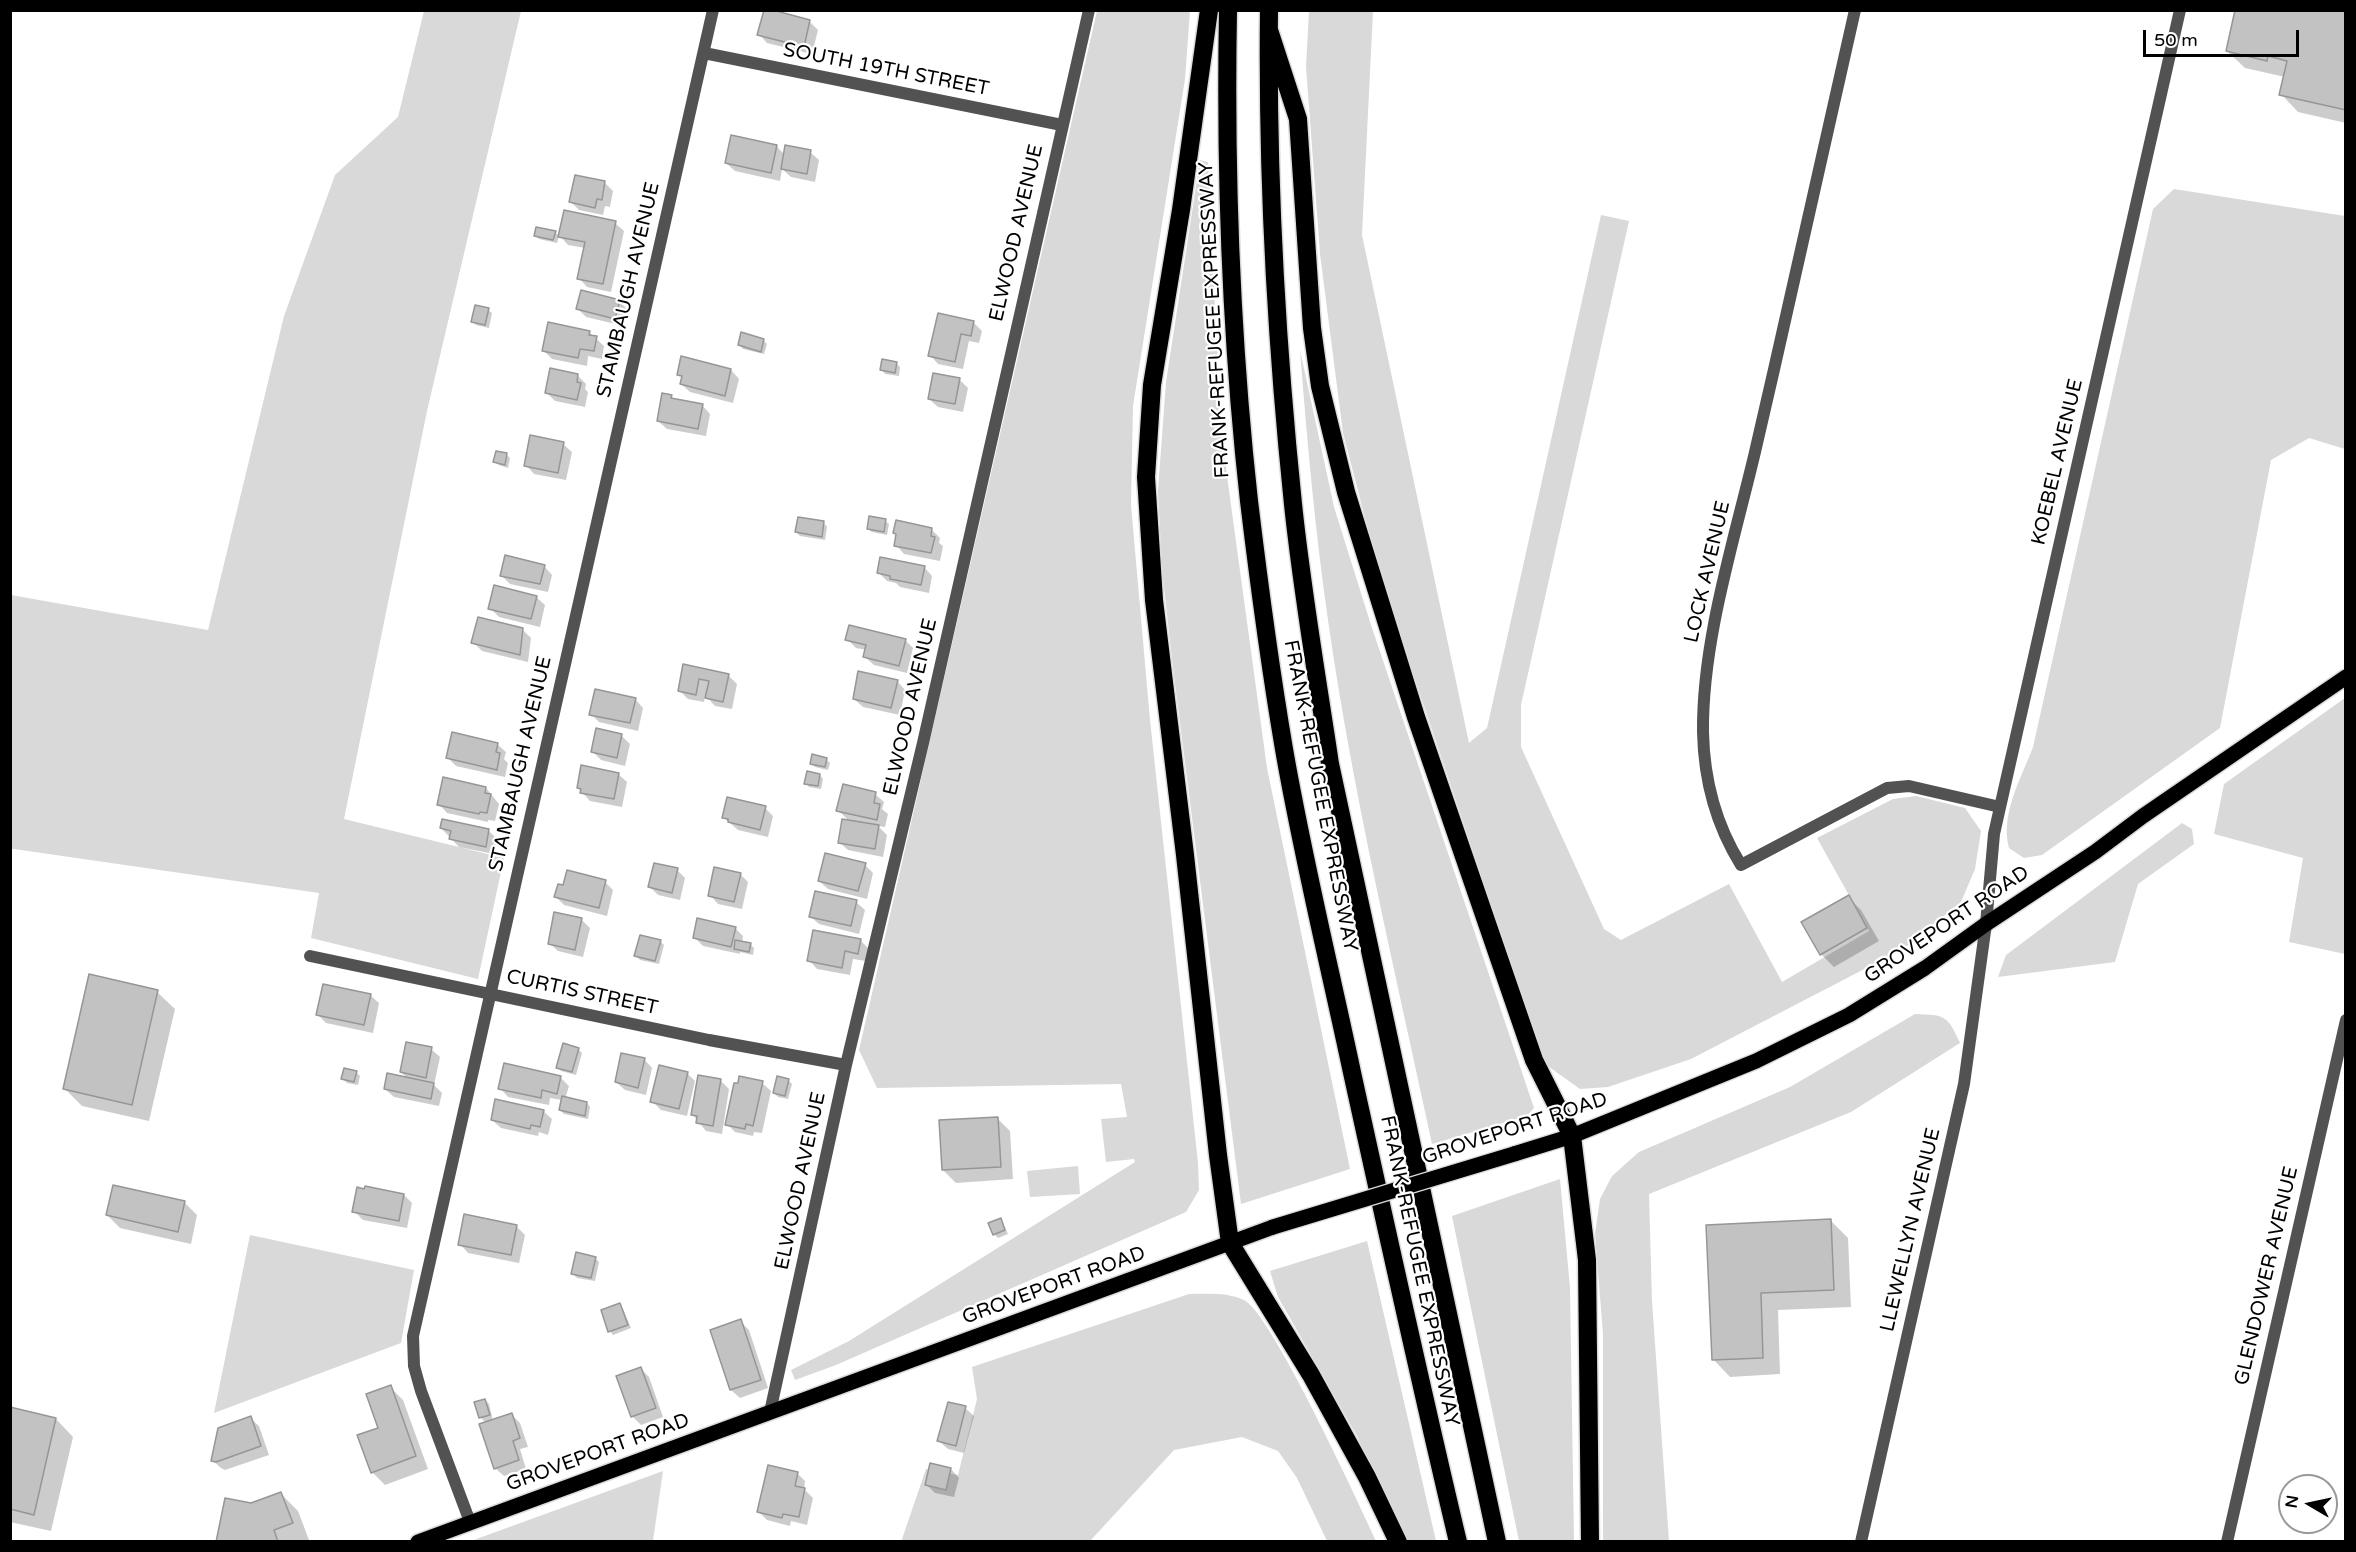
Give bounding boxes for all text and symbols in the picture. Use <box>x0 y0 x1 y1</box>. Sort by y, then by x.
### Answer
scale bar <box>2146 18 2302 56</box>
text: 50 m <box>2154 29 2198 51</box>
street label: SOUTH 19TH STREET <box>781 38 991 102</box>
street label: ELWOOD AVENUE <box>985 142 1049 324</box>
street label: FRANK-REFUGEE EXPRESSWAY <box>1195 161 1235 479</box>
street label: STAMBAUGH AVENUE <box>593 180 665 400</box>
street label: KOEBEL AVENUE <box>2027 377 2089 547</box>
street label: LOCK AVENUE <box>1680 499 1736 645</box>
street label: ELWOOD AVENUE <box>879 616 943 798</box>
street label: FRANK-REFUGEE EXPRESSWAY <box>1278 638 1362 954</box>
street label: STAMBAUGH AVENUE <box>485 654 557 874</box>
street label: GROVEPORT ROAD <box>1860 861 2034 989</box>
street label: CURTIS STREET <box>504 965 660 1021</box>
street label: GROVEPORT ROAD <box>1419 1088 1611 1170</box>
street label: ELWOOD AVENUE <box>770 1090 832 1272</box>
street label: FRANK-REFUGEE EXPRESSWAY <box>1374 1113 1464 1429</box>
street label: LLEWELLYN AVENUE <box>1876 1126 1946 1334</box>
street label: GLENDOWER AVENUE <box>2230 1164 2304 1388</box>
street label: GROVEPORT ROAD <box>959 1242 1149 1330</box>
street label: GROVEPORT ROAD <box>503 1409 693 1497</box>
north arrow <box>2278 1474 2338 1534</box>
text: N <box>2281 1494 2303 1509</box>

